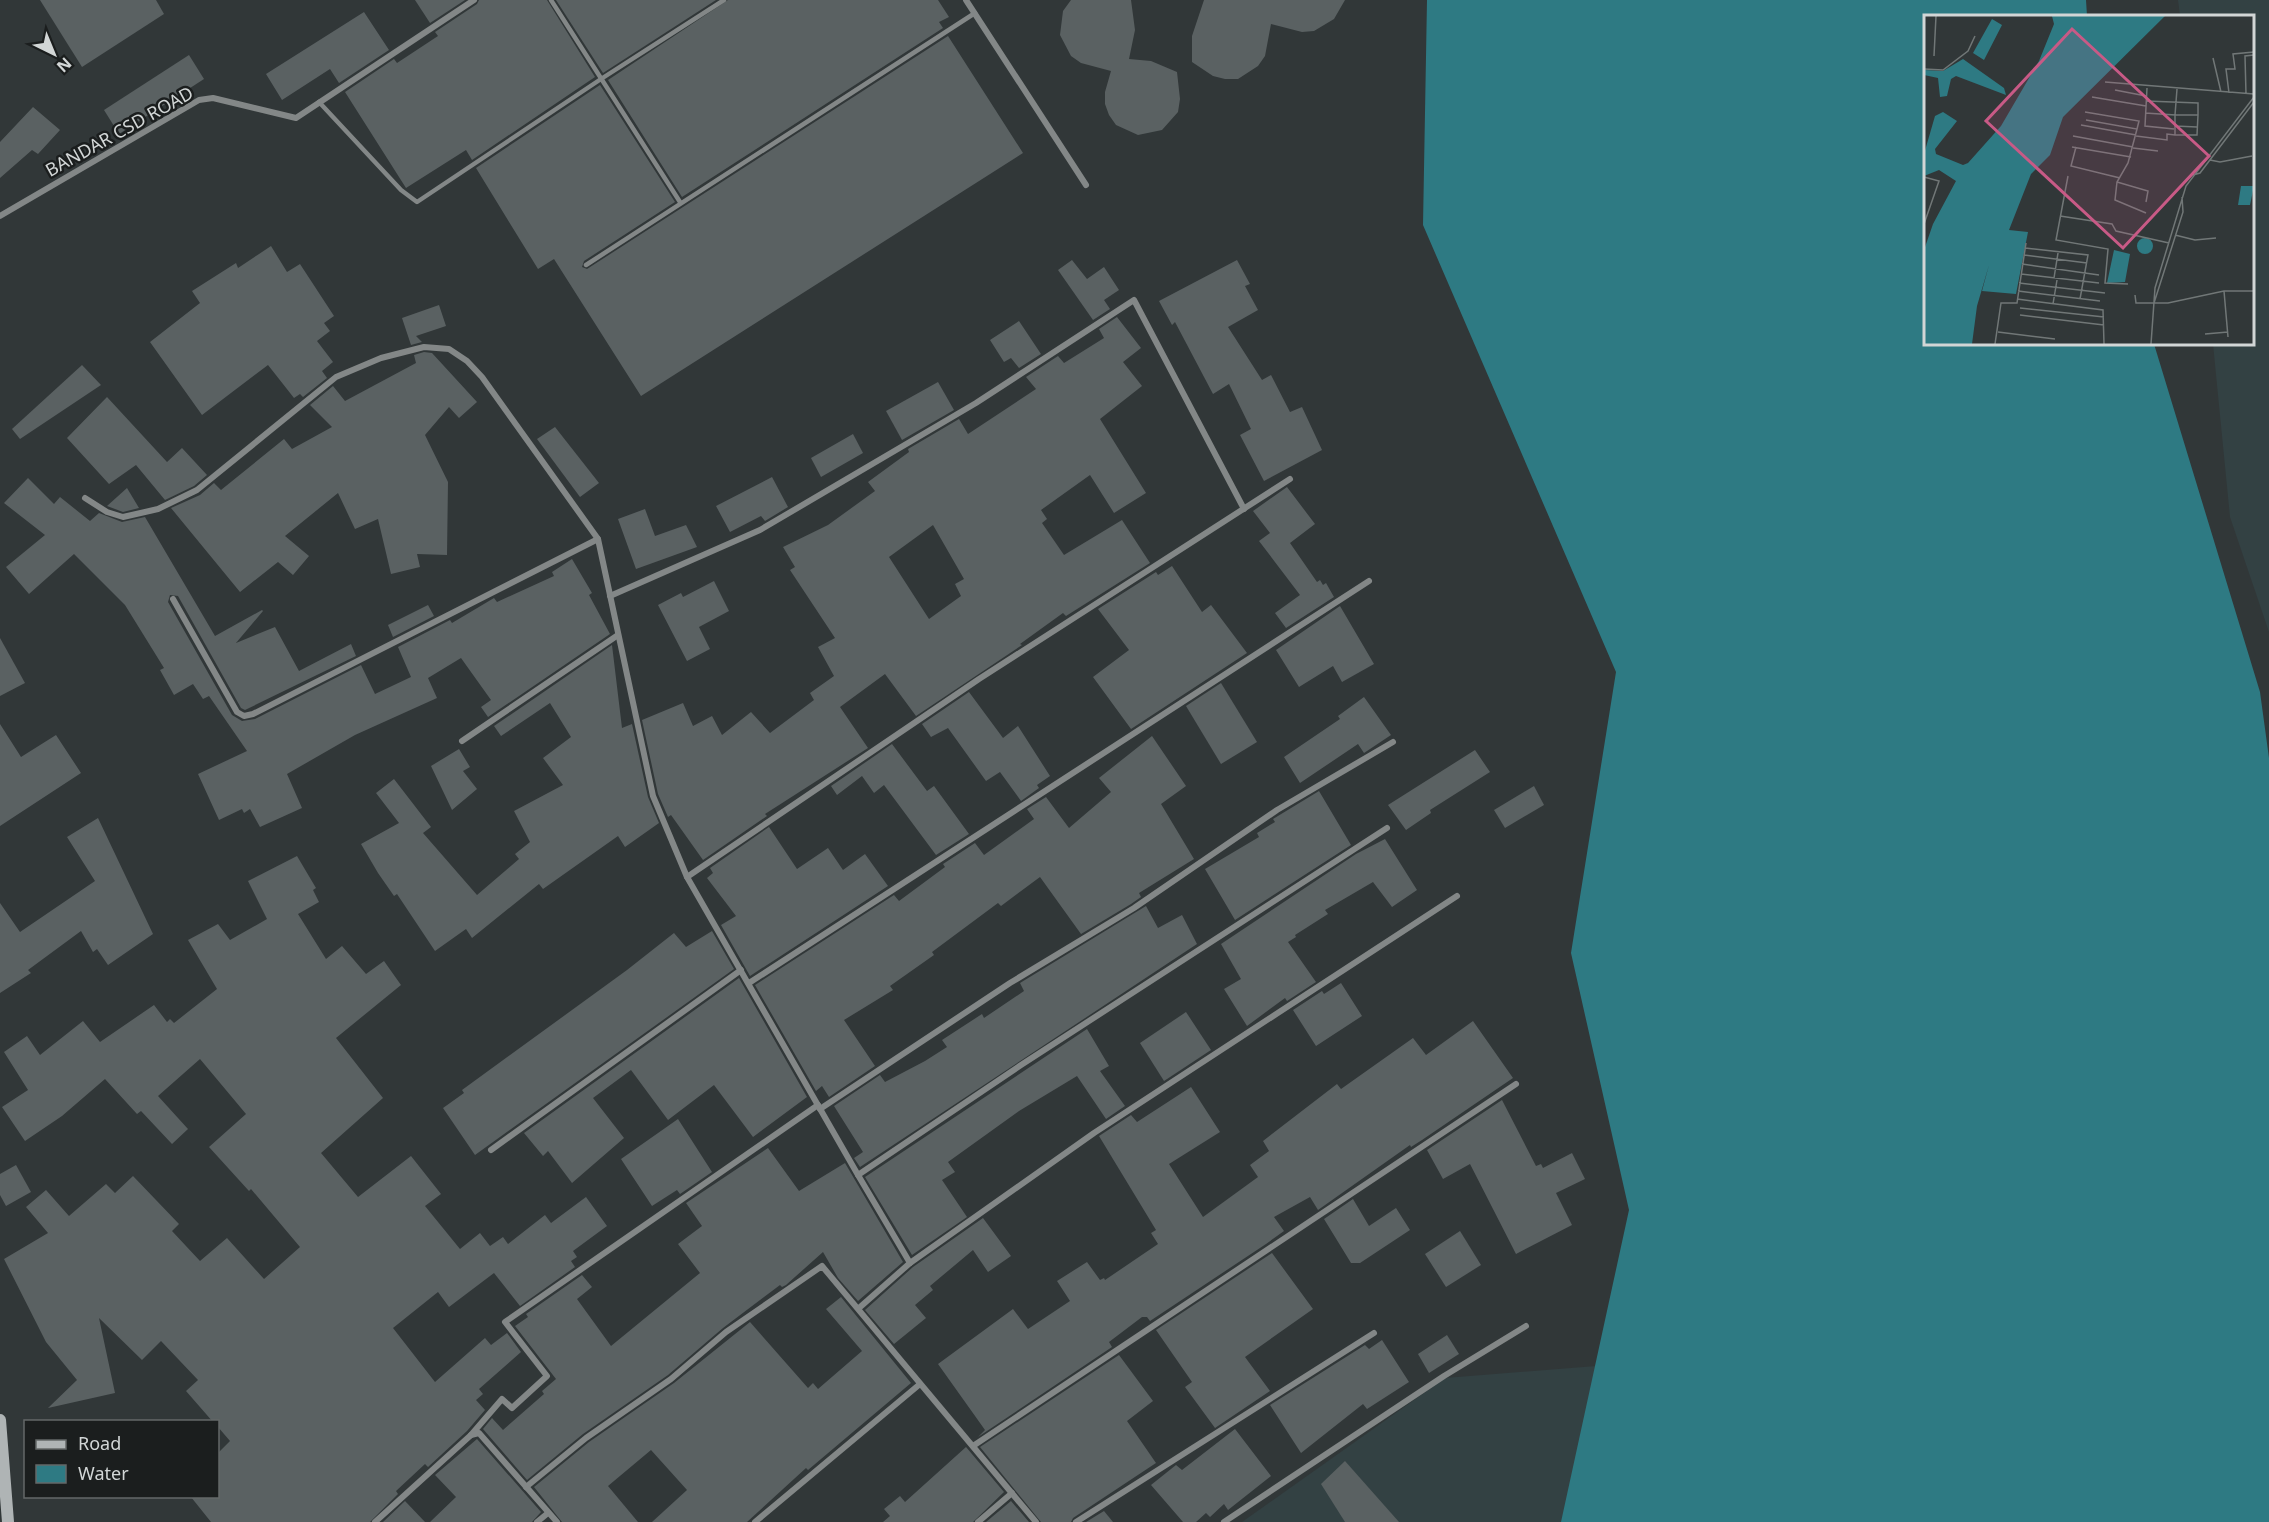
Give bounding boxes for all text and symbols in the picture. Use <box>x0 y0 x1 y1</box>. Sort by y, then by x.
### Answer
inset map <box>1924 15 2254 345</box>
north arrow <box>24 24 84 84</box>
text: N <box>52 52 76 77</box>
street label: BANDAR CSD ROAD <box>41 80 197 182</box>
legend <box>24 1420 219 1498</box>
text: Road <box>78 1431 121 1455</box>
text: Water <box>78 1461 129 1485</box>

